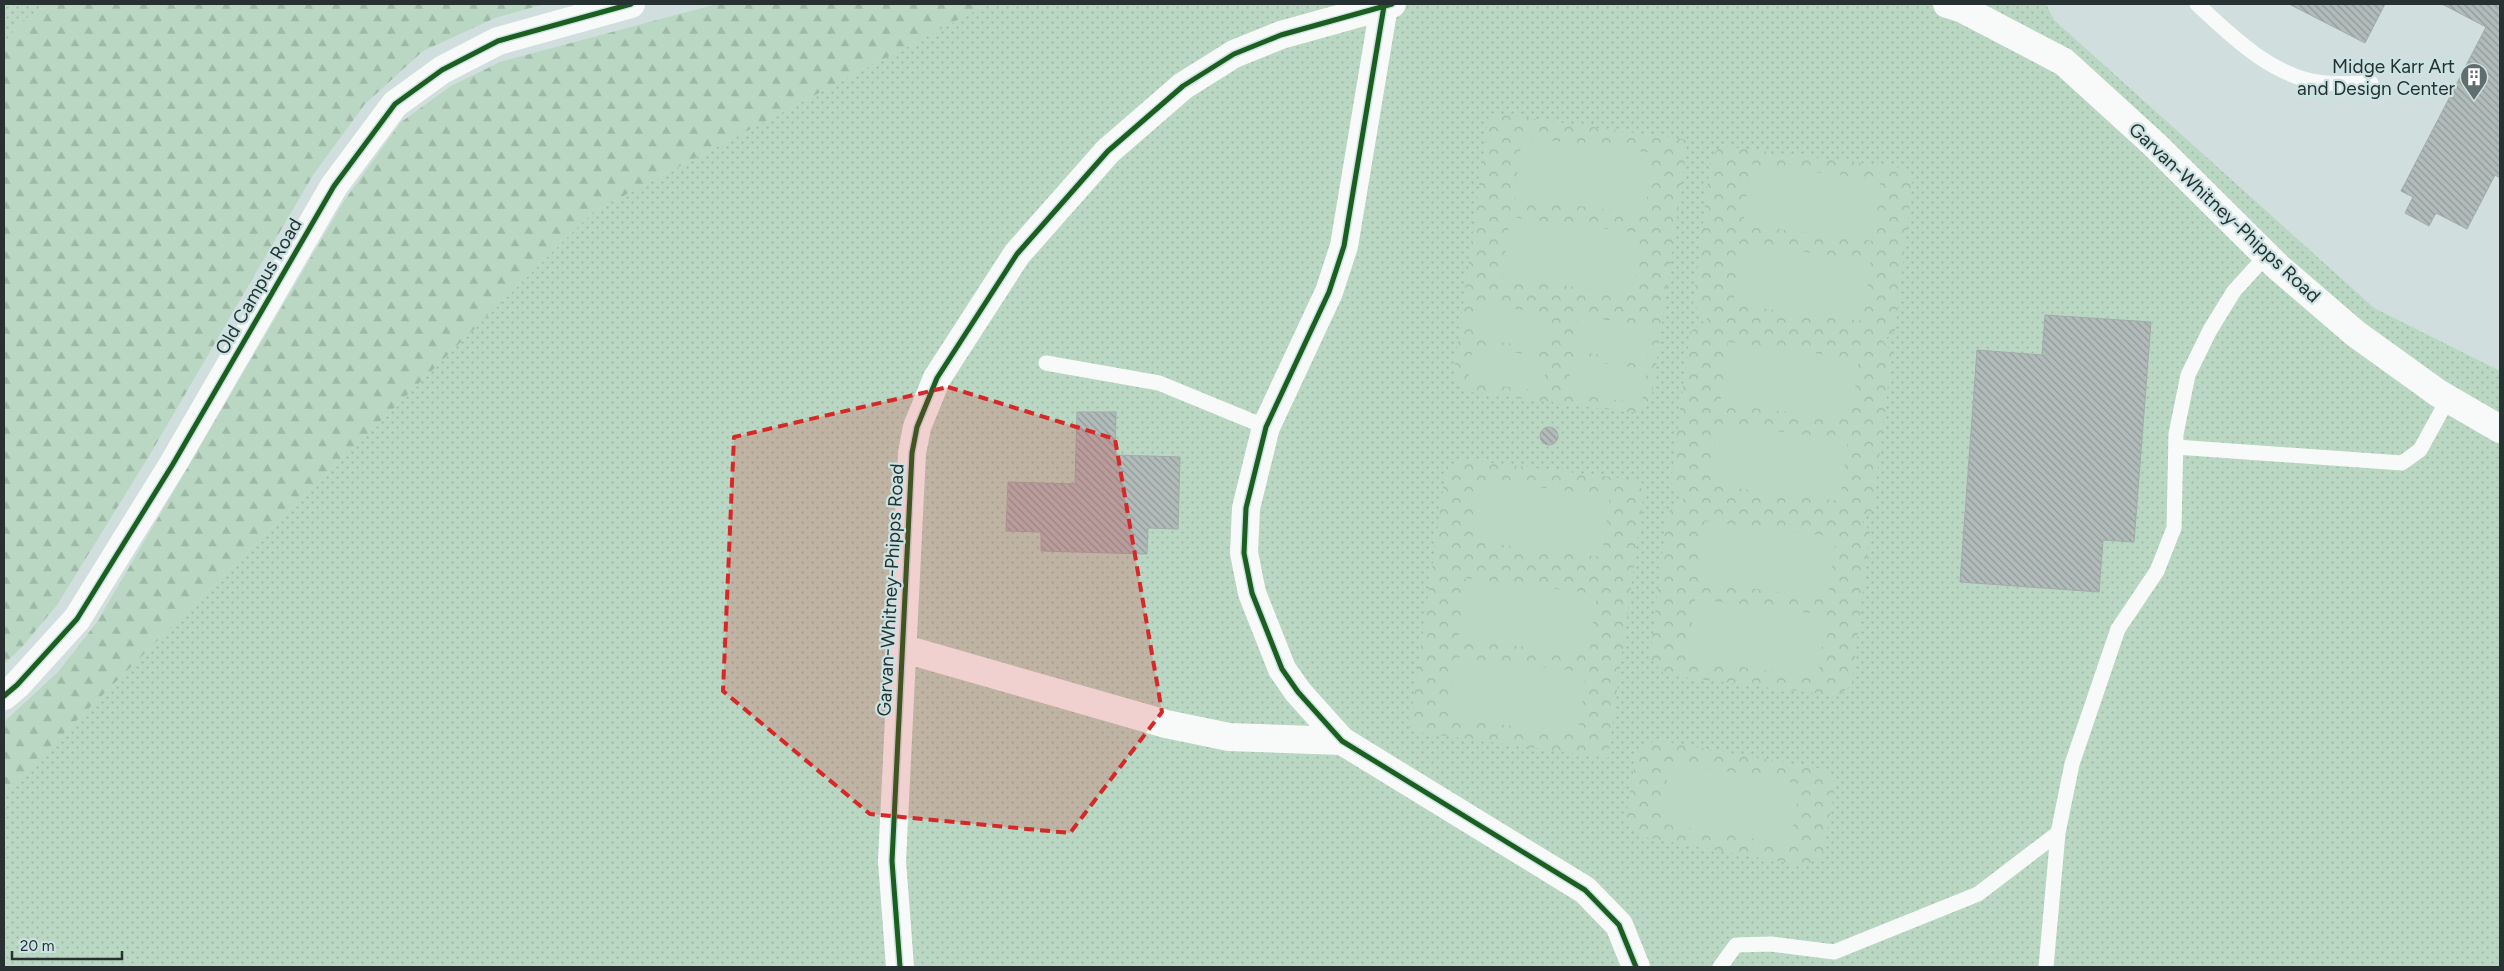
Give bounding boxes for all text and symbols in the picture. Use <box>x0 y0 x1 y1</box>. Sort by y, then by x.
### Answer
place label: Midge Karr Art and Design Center <box>2297 55 2456 100</box>
building icon: Midge Karr Art and Design Center <box>2459 62 2489 101</box>
street label: Garvan-Whitney-Phipps Road <box>2124 118 2325 307</box>
street label: Old Campus Road <box>210 214 307 358</box>
street label: Garvan-Whitney-Phipps Road <box>872 463 909 717</box>
scale bar <box>12 928 122 960</box>
text: 20 m <box>20 937 54 955</box>

